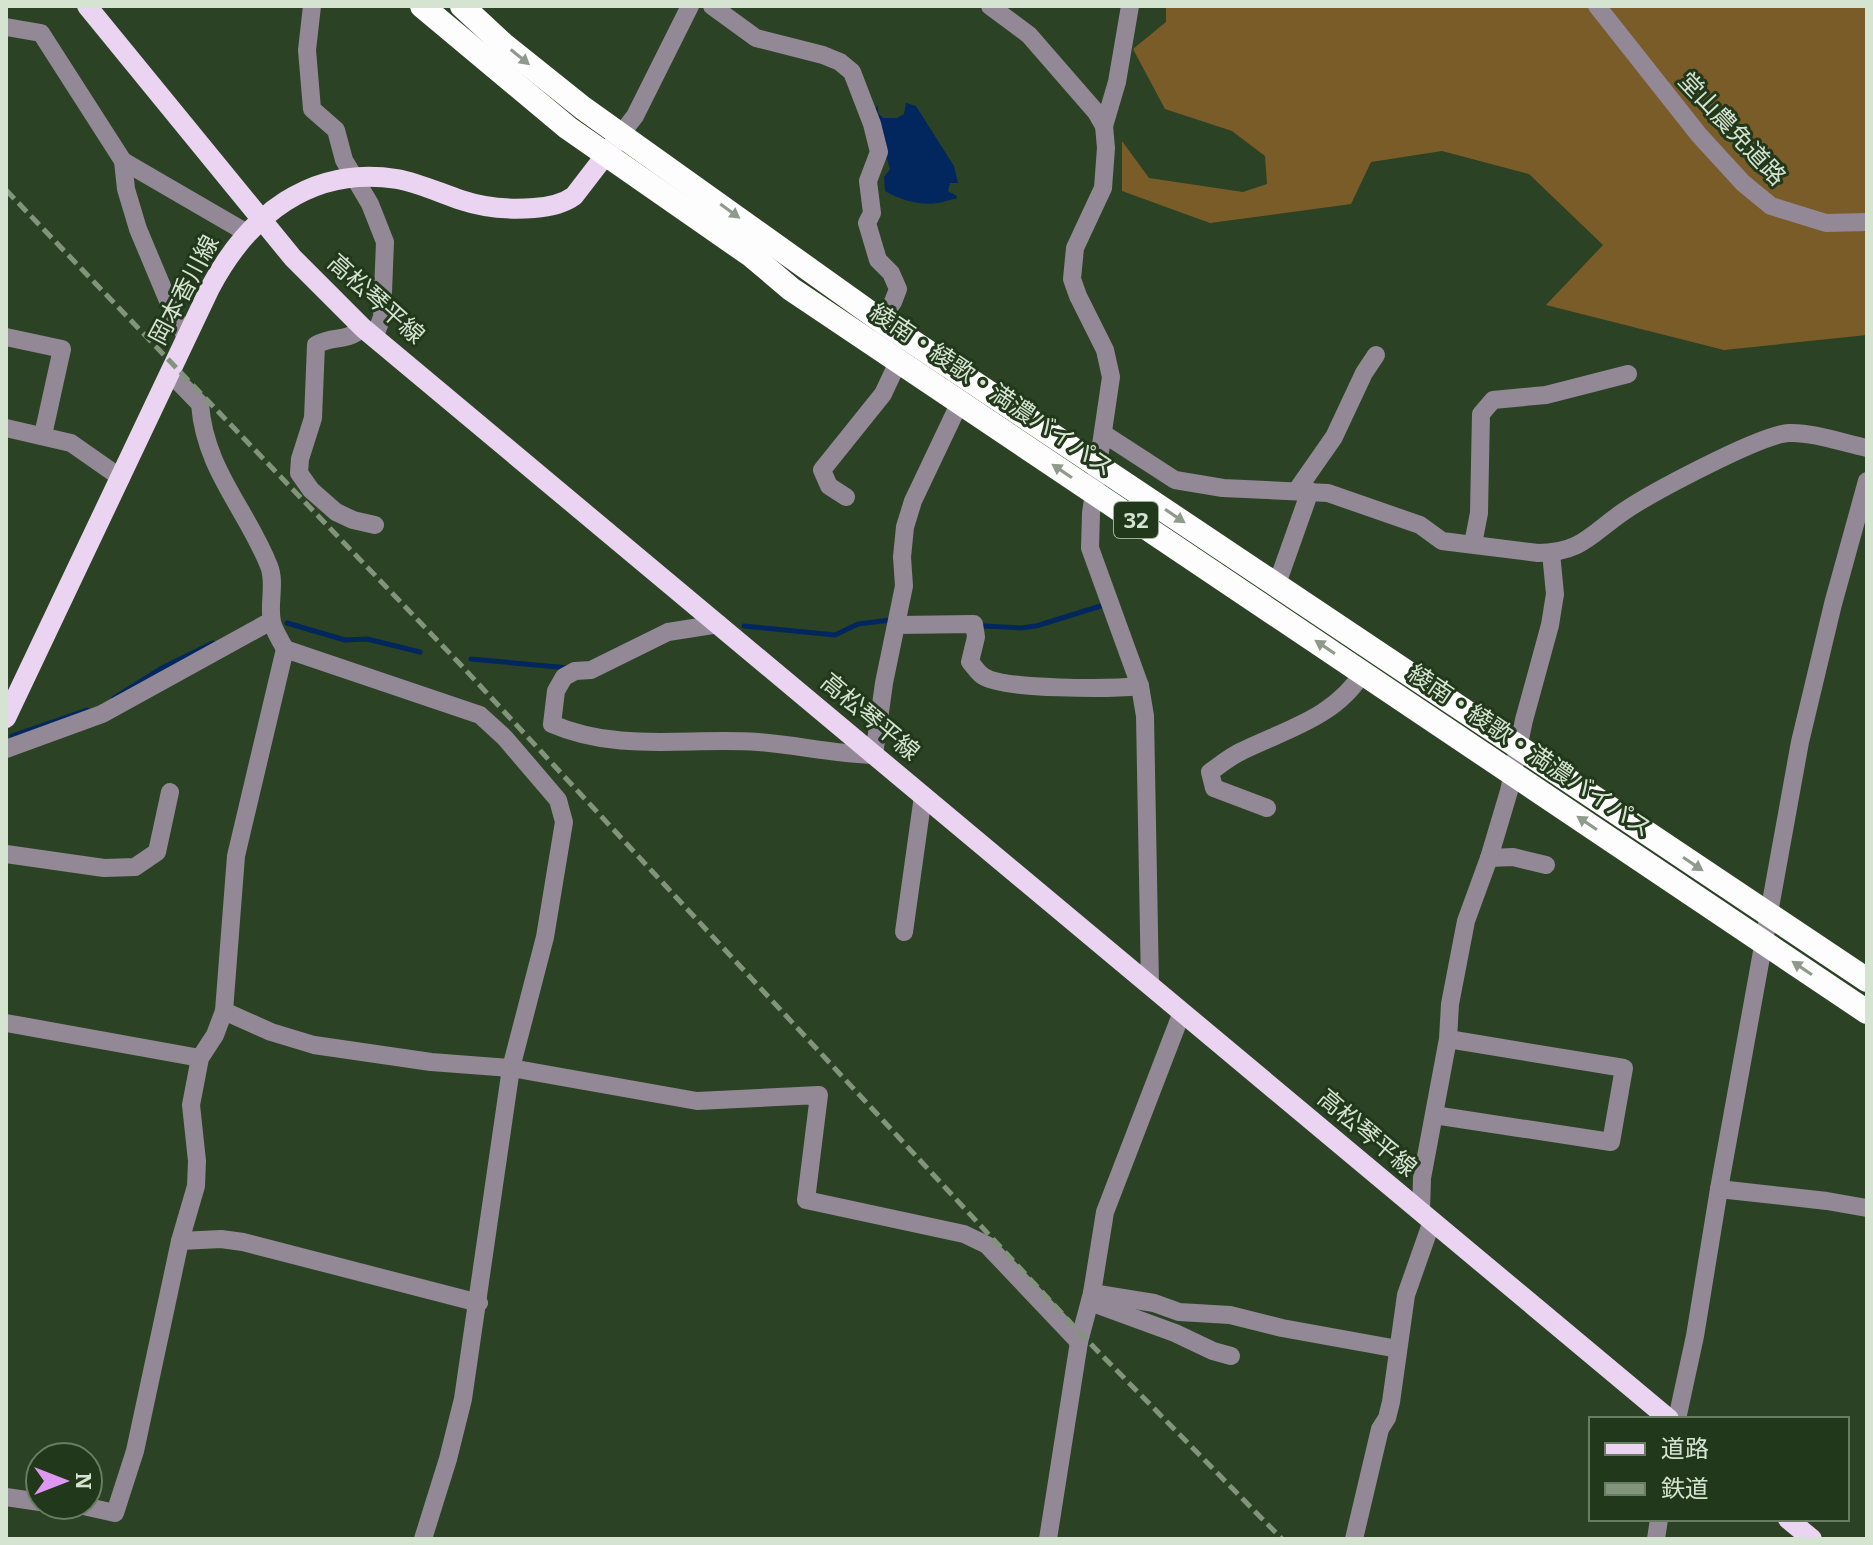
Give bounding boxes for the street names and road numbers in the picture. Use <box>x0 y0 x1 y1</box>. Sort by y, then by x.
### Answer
street label: 堂山農免道路 <box>1673 67 1791 191</box>
street label: 岡本香川線 <box>143 230 225 350</box>
street label: 高松琴平線 <box>322 248 430 350</box>
street label: 綾南・綾歌・満濃バイパス <box>865 298 1119 482</box>
road number: 32 <box>1114 502 1158 538</box>
street label: 綾南・綾歌・満濃バイパス <box>1403 659 1657 843</box>
street label: 高松琴平線 <box>815 668 925 766</box>
street label: 高松琴平線 <box>1312 1084 1422 1182</box>

